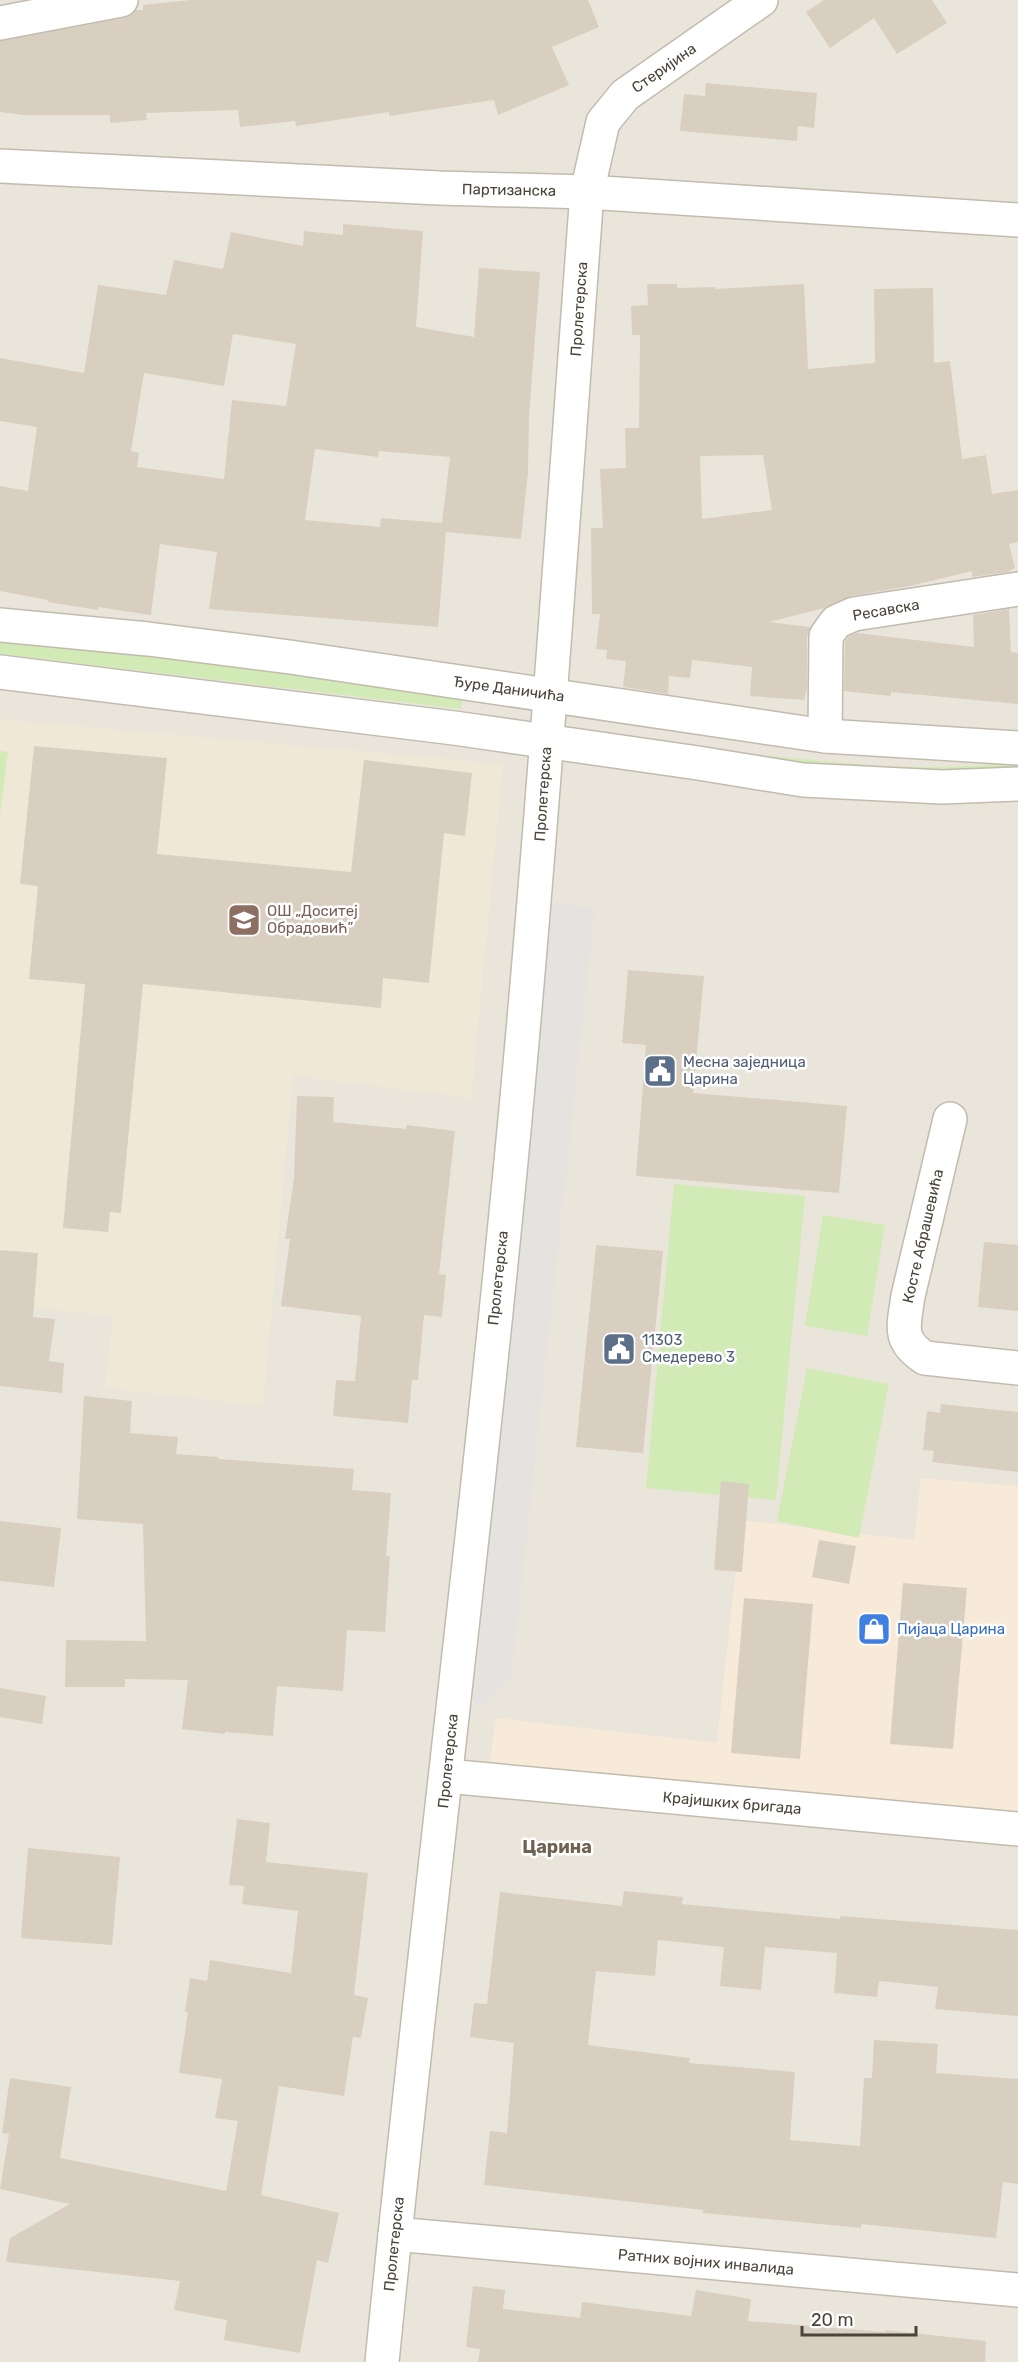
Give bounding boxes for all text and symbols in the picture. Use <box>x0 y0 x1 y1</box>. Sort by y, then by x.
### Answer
street label: Стеријина <box>628 39 700 97</box>
street label: Партизанска <box>462 180 556 200</box>
street label: Пролетерска <box>567 261 591 357</box>
street label: Ресавска <box>851 595 921 625</box>
street label: Ђуре Даничића <box>452 672 566 706</box>
street label: Пролетерска <box>531 746 555 842</box>
school or university icon: ОШ „Доситеј Обрадовић” <box>226 902 262 938</box>
place label: ОШ „Доситеј Обрадовић” <box>267 902 358 937</box>
public building icon: Месна заједница Царина <box>642 1053 678 1089</box>
place label: Месна заједница Царина <box>683 1053 806 1088</box>
street label: Косте Абрашевића <box>899 1167 947 1305</box>
street label: Пролетерска <box>484 1230 512 1326</box>
public building icon: 11303 Смедерево 3 <box>601 1331 637 1367</box>
place label: 11303 Смедерево 3 <box>642 1331 735 1366</box>
shop icon: Пијаца Царина <box>856 1611 892 1647</box>
place label: Пијаца Царина <box>897 1620 1005 1638</box>
street label: Пролетерска <box>434 1713 462 1809</box>
street label: Крајишких бригада <box>662 1788 802 1818</box>
district label: Царина <box>522 1836 592 1858</box>
street label: Пролетерска <box>380 2196 408 2292</box>
street label: Ратних војних инвалида <box>617 2245 795 2279</box>
scale bar <box>802 2299 916 2337</box>
text: 20 m <box>811 2309 853 2331</box>

